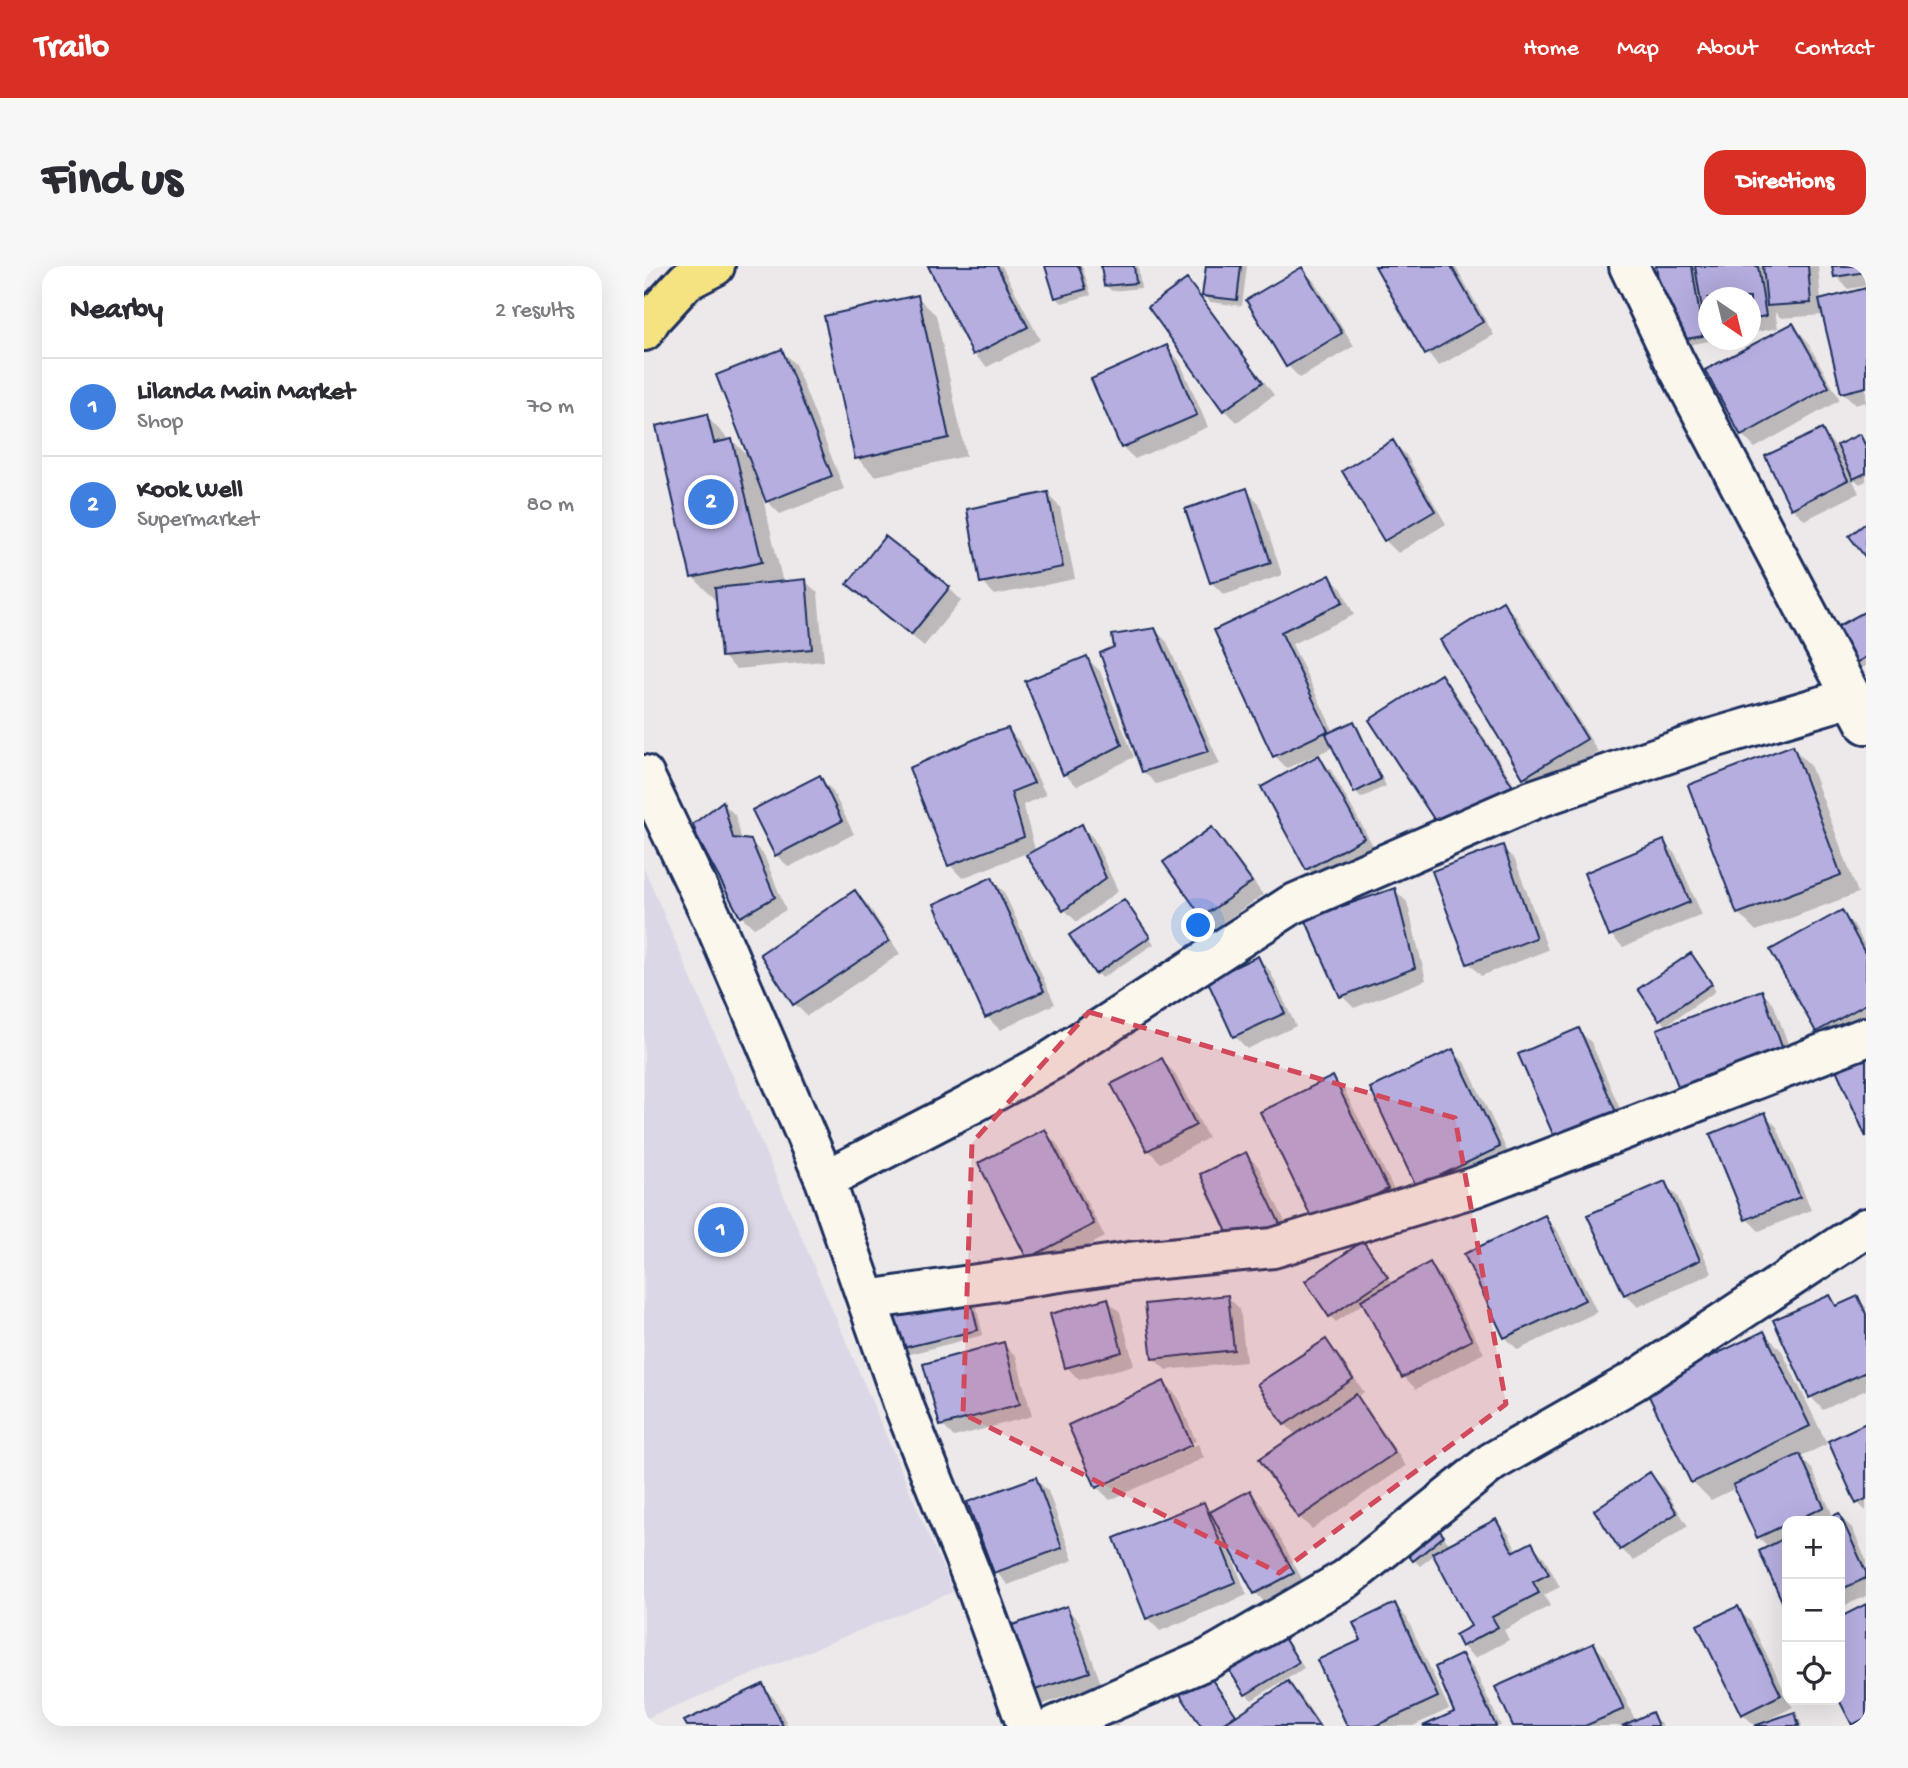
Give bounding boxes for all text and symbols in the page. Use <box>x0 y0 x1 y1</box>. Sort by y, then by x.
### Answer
text: Trailo <box>35 30 109 68</box>
text: Home <box>1523 35 1579 64</box>
text: Map <box>1617 35 1659 64</box>
text: About <box>1697 35 1757 64</box>
text: Contact <box>1795 35 1873 64</box>
button: Directions <box>1704 150 1866 215</box>
text: Find us <box>42 153 182 211</box>
north arrow <box>1698 287 1761 350</box>
text: Nearby <box>70 294 163 329</box>
text: 2 results <box>495 298 574 325</box>
text: Lilanda Main Market <box>137 378 354 409</box>
text: 1 <box>88 394 98 421</box>
text: 70 m <box>527 394 574 421</box>
text: Shop <box>137 409 183 436</box>
text: Kook Well <box>137 476 243 507</box>
pin: 2 <box>688 476 734 528</box>
text: 2 <box>87 492 99 519</box>
text: 80 m <box>527 492 574 519</box>
text: Supermarket <box>137 507 259 534</box>
your location <box>1181 908 1215 942</box>
pin: 1 <box>698 1204 744 1256</box>
map controls <box>1782 1516 1845 1705</box>
button: + <box>1782 1516 1845 1579</box>
button: − <box>1782 1579 1845 1642</box>
button: locate <box>1782 1642 1845 1705</box>

